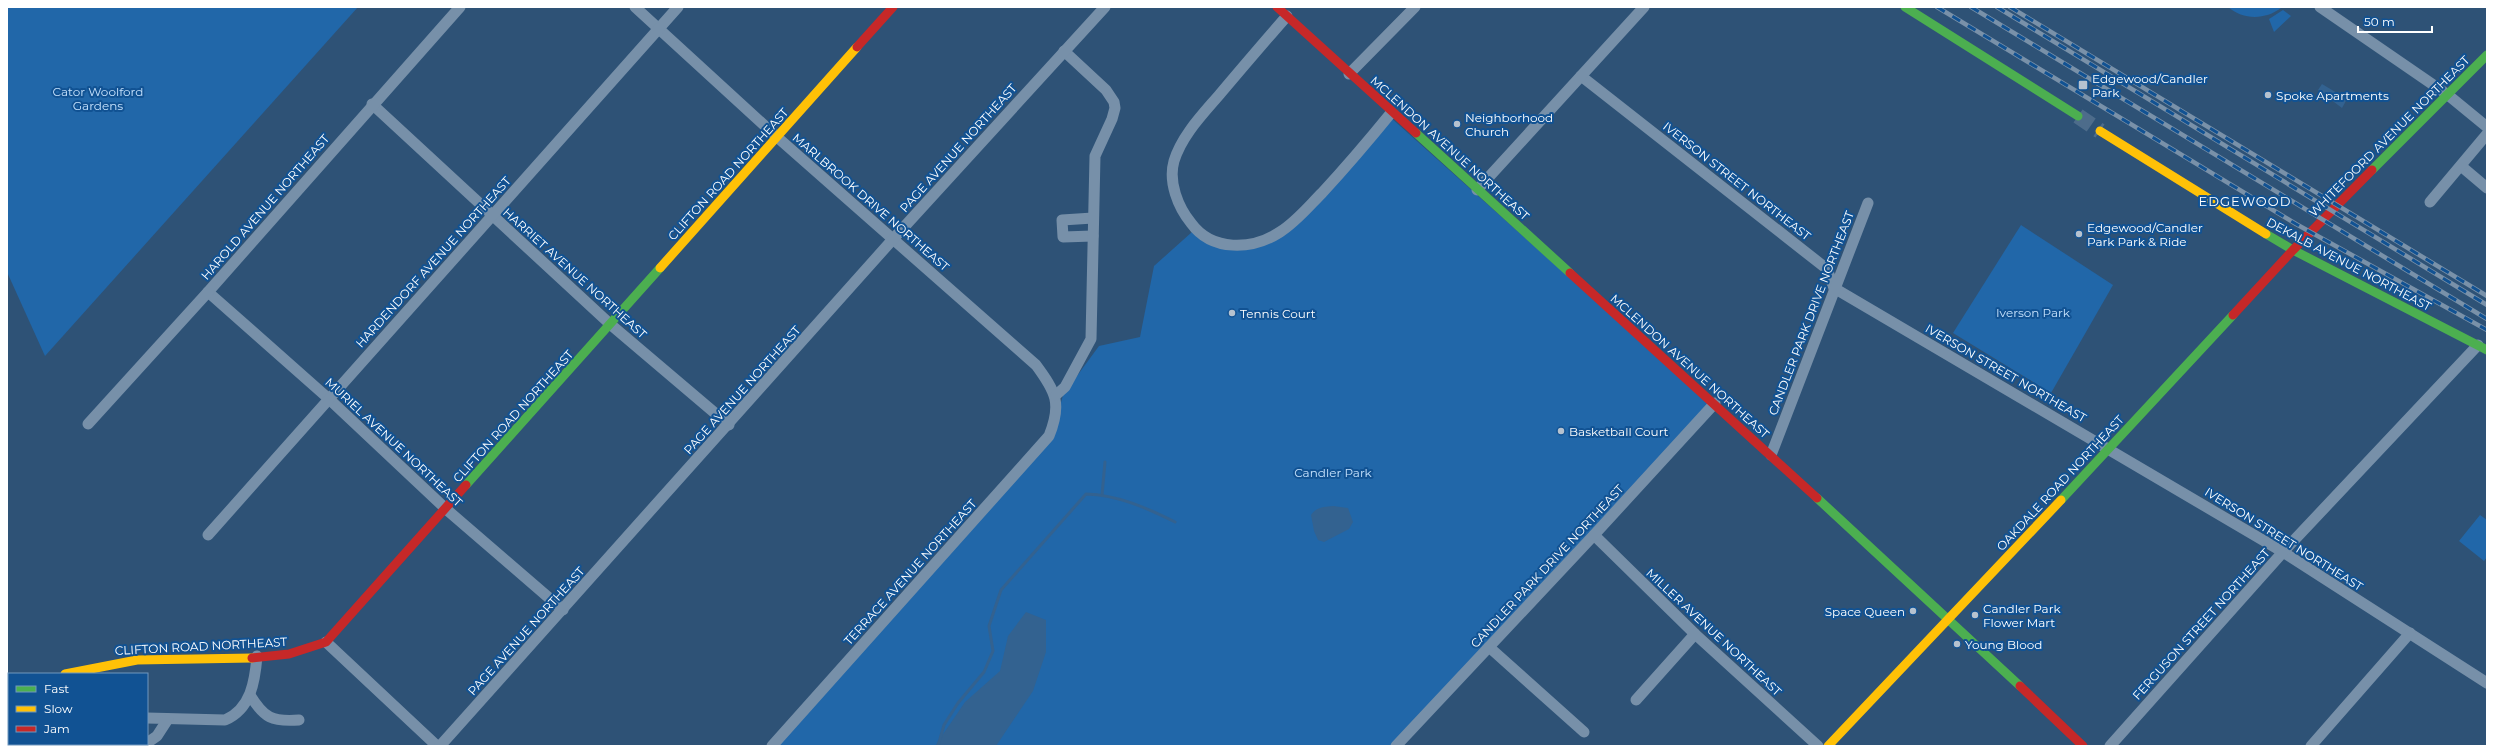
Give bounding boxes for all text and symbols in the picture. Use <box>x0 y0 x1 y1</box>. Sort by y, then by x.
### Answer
scale bar <box>2358 8 2432 34</box>
text: 50 m <box>2364 14 2395 29</box>
street label: WHITEFOORD AVENUE NORTHEAST <box>2305 52 2473 220</box>
place label: Edgewood/Candler Park <box>2092 71 2208 100</box>
street label: MCLENDON AVENUE NORTHEAST <box>1368 73 1533 223</box>
marker: Edgewood/Candler Park <box>2077 79 2089 91</box>
street label: PAGE AVENUE NORTHEAST <box>896 81 1020 215</box>
park label: Cator Woolford Gardens <box>53 84 143 113</box>
place label: Spoke Apartments <box>2276 88 2389 103</box>
marker: Spoke Apartments <box>2263 90 2273 100</box>
street label: CLIFTON ROAD NORTHEAST <box>665 105 791 243</box>
place label: Neighborhood Church <box>1465 110 1553 139</box>
marker: Neighborhood Church <box>1452 119 1462 129</box>
street label: IVERSON STREET NORTHEAST <box>1660 119 1814 243</box>
street label: MARLBROOK DRIVE NORTHEAST <box>790 130 952 274</box>
street label: HAROLD AVENUE NORTHEAST <box>198 131 332 283</box>
street label: HARDENDORF AVENUE NORTHEAST <box>352 173 514 351</box>
district label: EDGEWOOD <box>2199 193 2291 209</box>
street label: HARRIET AVENUE NORTHEAST <box>500 205 650 342</box>
street label: CANDLER PARK DRIVE NORTHEAST <box>1765 209 1857 417</box>
street label: DEKALB AVENUE NORTHEAST <box>2264 214 2434 314</box>
place label: Edgewood/Candler Park Park & Ride <box>2087 220 2203 249</box>
marker: Edgewood/Candler Park Park & Ride <box>2074 229 2084 239</box>
street label: MCLENDON AVENUE NORTHEAST <box>1608 291 1773 441</box>
park label: Iverson Park <box>1996 305 2071 320</box>
place label: Tennis Court <box>1240 306 1316 321</box>
marker: Tennis Court <box>1227 308 1237 318</box>
street label: IVERSON STREET NORTHEAST <box>1923 321 2089 425</box>
street label: PAGE AVENUE NORTHEAST <box>680 323 804 457</box>
street label: CLIFTON ROAD NORTHEAST <box>450 347 576 485</box>
street label: MURIEL AVENUE NORTHEAST <box>322 374 466 510</box>
street label: OAKDALE ROAD NORTHEAST <box>1993 412 2127 554</box>
place label: Basketball Court <box>1569 424 1669 439</box>
marker: Basketball Court <box>1556 426 1566 436</box>
park label: Candler Park <box>1294 465 1373 480</box>
street label: CANDLER PARK DRIVE NORTHEAST <box>1467 481 1627 651</box>
street label: IVERSON STREET NORTHEAST <box>2202 484 2366 594</box>
street label: TERRACE AVENUE NORTHEAST <box>840 496 980 648</box>
street label: FERGUSON STREET NORTHEAST <box>2129 545 2273 703</box>
street label: PAGE AVENUE NORTHEAST <box>464 564 588 698</box>
street label: MILLER AVENUE NORTHEAST <box>1643 565 1785 699</box>
place label: Candler Park Flower Mart <box>1983 601 2061 630</box>
place label: Space Queen <box>1825 604 1905 619</box>
marker: Space Queen <box>1908 606 1918 616</box>
marker: Candler Park Flower Mart <box>1970 610 1980 620</box>
street label: CLIFTON ROAD NORTHEAST <box>114 634 288 658</box>
place label: Young Blood <box>1965 637 2042 652</box>
marker: Young Blood <box>1952 639 1962 649</box>
legend <box>8 673 148 745</box>
text: Fast <box>44 681 69 696</box>
text: Slow <box>44 701 73 716</box>
text: Jam <box>43 721 70 736</box>

